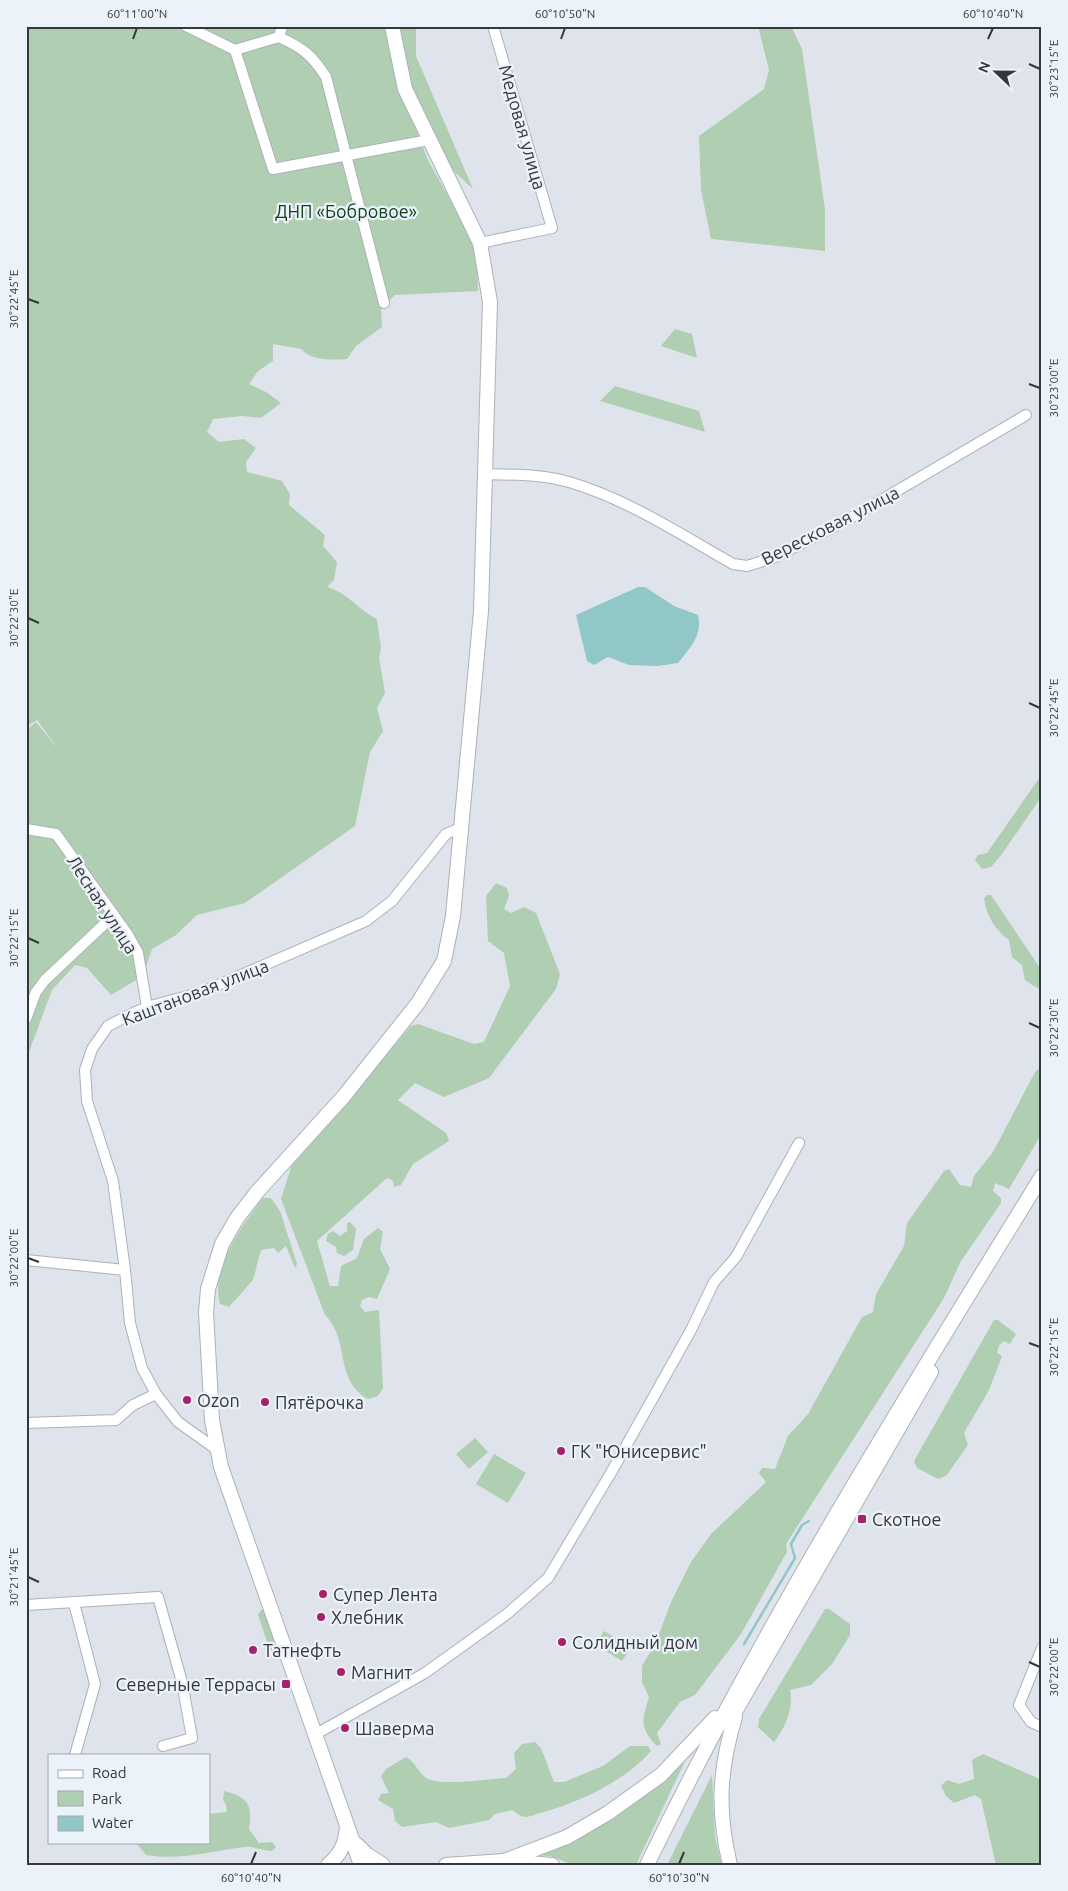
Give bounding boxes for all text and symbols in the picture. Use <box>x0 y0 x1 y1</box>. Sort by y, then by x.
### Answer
text: 60°11'00"N <box>107 7 167 20</box>
text: 60°10'50"N <box>535 7 595 20</box>
text: 60°10'40"N <box>963 7 1023 20</box>
text: 30°23'15"E <box>1047 39 1060 98</box>
north arrow <box>970 48 1020 98</box>
text: N <box>975 59 993 75</box>
street label: Медовая улица <box>496 62 550 192</box>
park label: ДНП «Бобровое» <box>275 201 417 221</box>
text: 30°22'45"E <box>7 269 20 328</box>
text: 30°23'00"E <box>1047 358 1060 417</box>
street label: Вересковая улица <box>758 482 902 568</box>
text: 30°22'30"E <box>7 588 20 647</box>
text: 30°22'45"E <box>1047 678 1060 737</box>
street label: Лесная улица <box>64 851 142 957</box>
text: 30°22'15"E <box>7 908 20 967</box>
street label: Каштановая улица <box>119 955 271 1029</box>
text: 30°22'30"E <box>1047 998 1060 1057</box>
text: 30°22'00"E <box>7 1228 20 1287</box>
text: 30°22'15"E <box>1047 1317 1060 1376</box>
place label: Ozon <box>197 1390 240 1410</box>
place label: Пятёрочка <box>275 1392 364 1412</box>
marker: Ozon <box>181 1394 193 1406</box>
marker: Пятёрочка <box>259 1396 271 1408</box>
place label: ГК "Юнисервис" <box>571 1441 707 1461</box>
marker: ГК "Юнисервис" <box>555 1445 567 1457</box>
place label: Скотное <box>872 1509 941 1529</box>
marker: Скотное <box>856 1513 868 1525</box>
text: 30°21'45"E <box>7 1547 20 1606</box>
place label: Супер Лента <box>333 1584 438 1604</box>
marker: Супер Лента <box>317 1588 329 1600</box>
place label: Хлебник <box>331 1607 404 1627</box>
marker: Хлебник <box>315 1611 327 1623</box>
place label: Солидный дом <box>572 1632 698 1652</box>
marker: Солидный дом <box>556 1636 568 1648</box>
text: 30°22'00"E <box>1047 1637 1060 1696</box>
place label: Татнефть <box>263 1640 341 1660</box>
marker: Татнефть <box>247 1644 259 1656</box>
place label: Магнит <box>351 1662 412 1682</box>
marker: Магнит <box>335 1666 347 1678</box>
place label: Северные Террасы <box>115 1674 276 1694</box>
marker: Северные Террасы <box>280 1678 292 1690</box>
place label: Шаверма <box>355 1718 435 1738</box>
marker: Шаверма <box>339 1722 351 1734</box>
legend <box>48 1754 210 1844</box>
text: Road <box>92 1764 127 1781</box>
text: Park <box>92 1790 122 1807</box>
text: Water <box>92 1814 133 1831</box>
text: 60°10'40"N <box>221 1871 281 1884</box>
text: 60°10'30"N <box>649 1871 709 1884</box>

